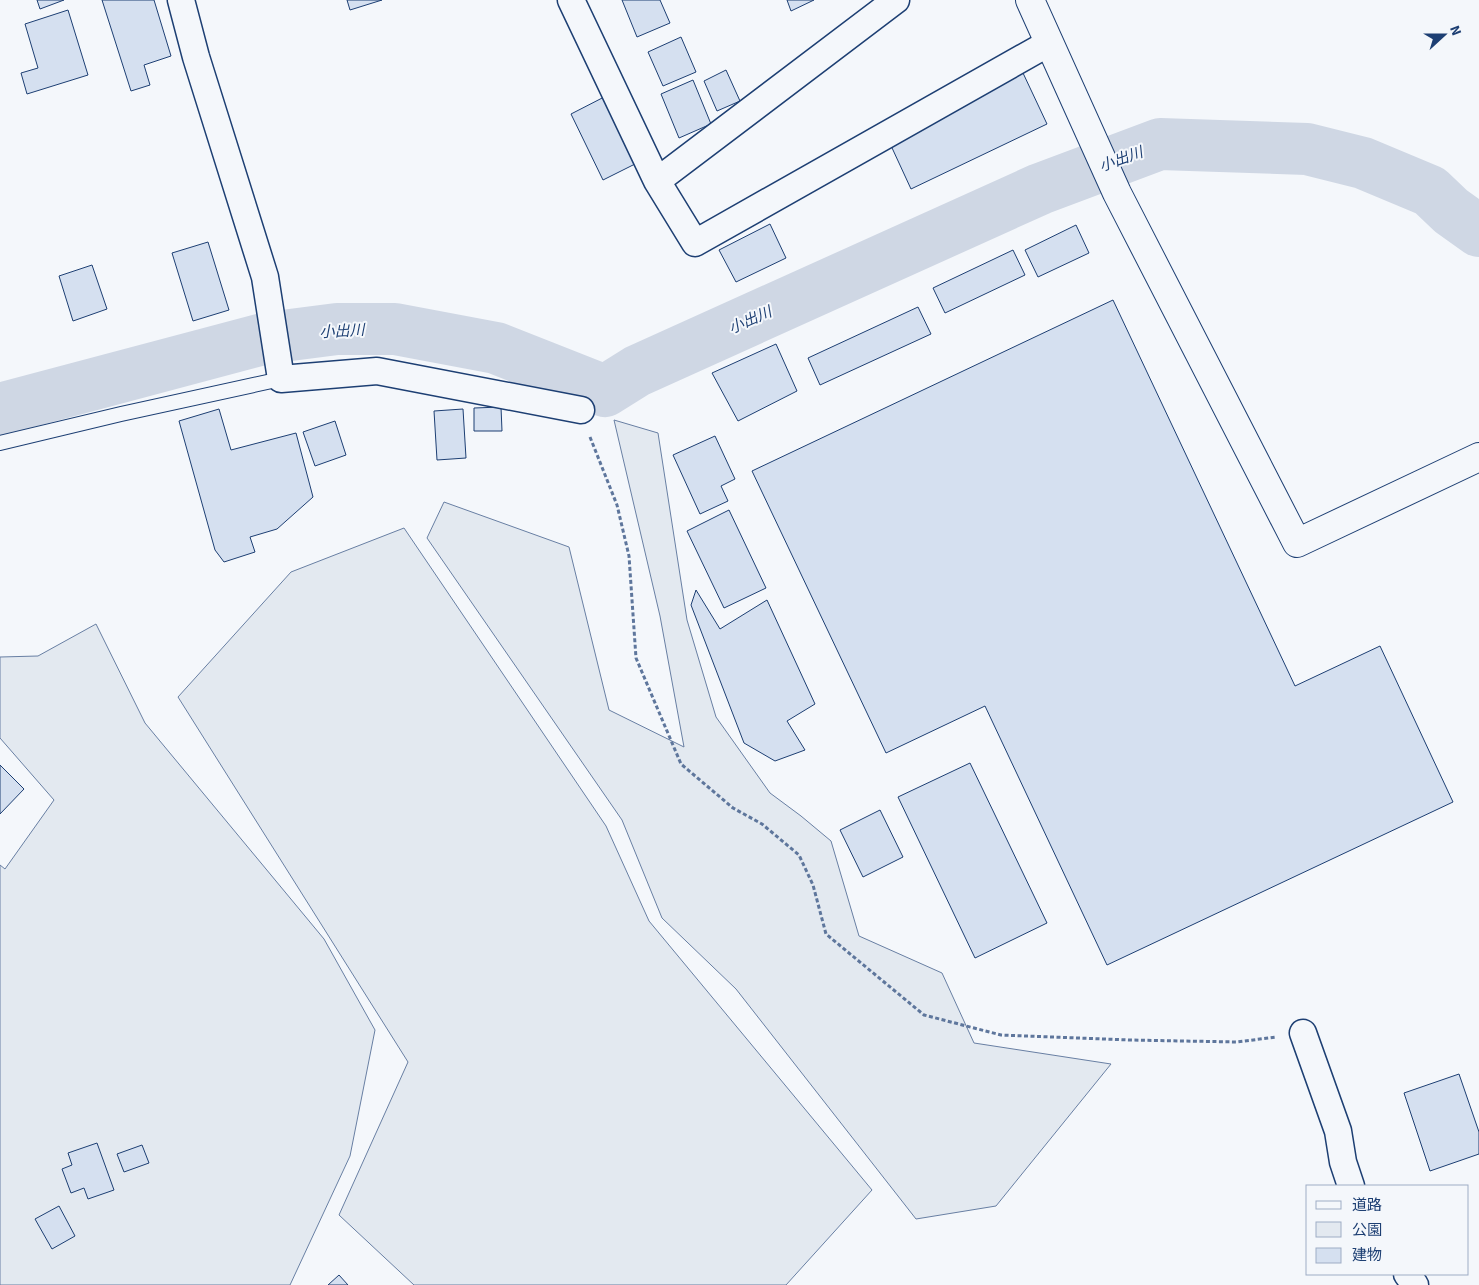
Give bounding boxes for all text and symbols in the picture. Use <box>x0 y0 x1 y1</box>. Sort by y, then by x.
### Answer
north arrow <box>1419 10 1469 60</box>
text: N <box>1444 23 1466 39</box>
water label: 小出川 <box>1096 141 1148 177</box>
water label: 小出川 <box>725 301 777 339</box>
water label: 小出川 <box>319 320 367 343</box>
legend <box>1306 1185 1469 1275</box>
text: 道路 <box>1352 1195 1382 1216</box>
text: 公園 <box>1352 1220 1382 1241</box>
text: 建物 <box>1352 1245 1382 1266</box>

